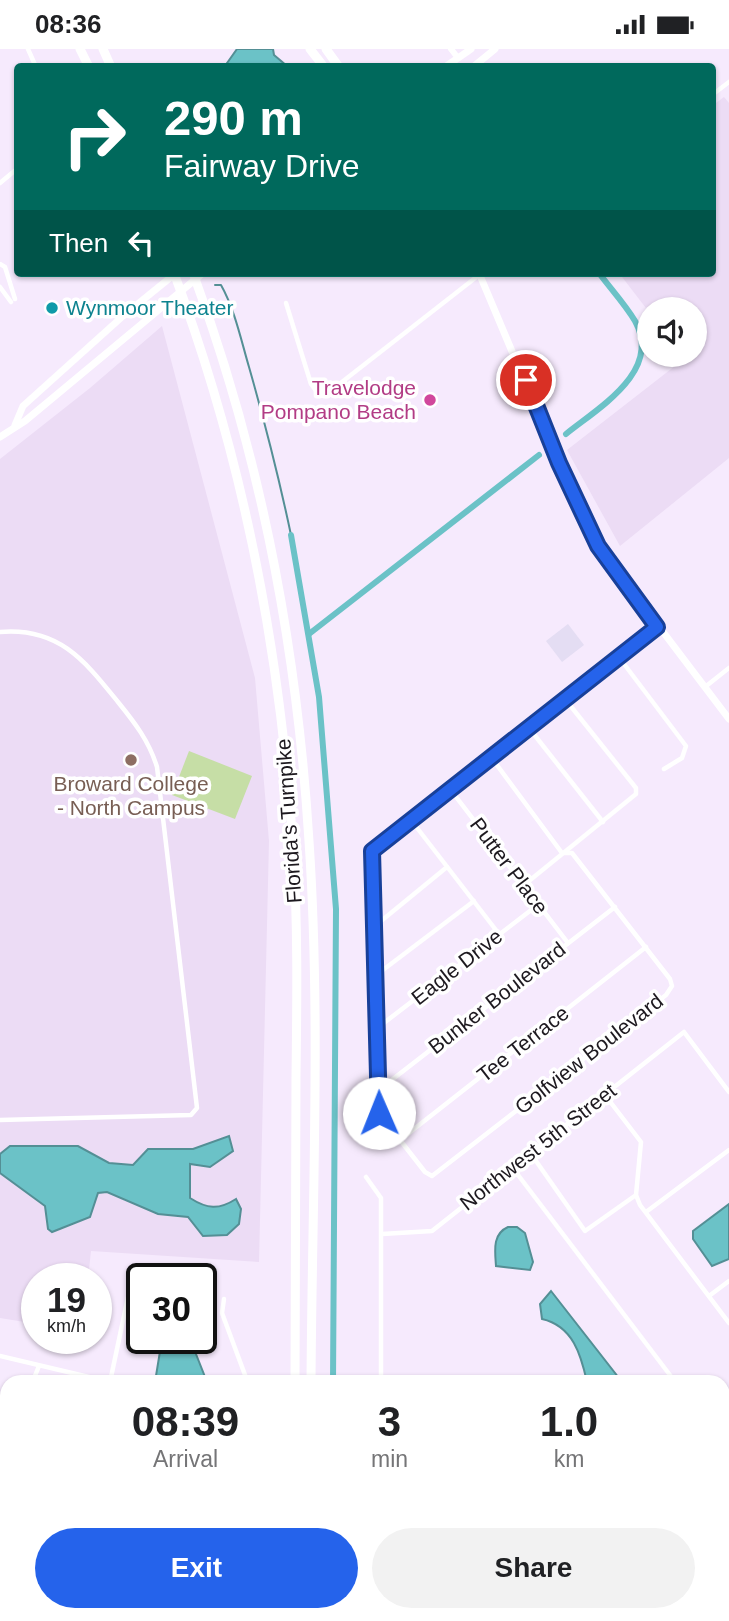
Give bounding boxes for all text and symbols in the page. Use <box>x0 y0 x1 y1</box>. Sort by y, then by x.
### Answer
text: 08:36 <box>35 9 102 39</box>
icon: right <box>49 91 140 182</box>
text: 290 m <box>164 91 303 145</box>
text: Fairway Drive <box>164 148 360 184</box>
icon: left <box>122 224 160 262</box>
text: Then <box>49 228 108 258</box>
place label: Wynmoor Theater <box>66 296 234 319</box>
map controls <box>637 297 707 367</box>
button: sound <box>637 297 707 367</box>
marker: Wynmoor Theater <box>44 300 60 316</box>
pin <box>496 350 556 410</box>
icon: arrive <box>507 361 545 399</box>
place label: Travelodge Pompano Beach <box>261 376 416 423</box>
marker: Travelodge Pompano Beach <box>422 392 438 408</box>
street label: Florida's Turnpike <box>271 738 306 904</box>
marker: Broward College - North Campus <box>123 752 139 768</box>
place label: Broward College - North Campus <box>53 772 209 819</box>
street label: Putter Place <box>466 813 553 918</box>
street label: Eagle Drive <box>407 924 507 1009</box>
street label: Bunker Boulevard <box>424 937 570 1058</box>
street label: Golfview Boulevard <box>510 989 667 1118</box>
street label: Tee Terrace <box>473 1001 573 1086</box>
position arrow <box>342 1076 416 1150</box>
street label: Northwest 5th Street <box>455 1079 620 1215</box>
speed limit sign: 30 <box>126 1263 217 1354</box>
text: 19 <box>47 1280 86 1319</box>
text: km/h <box>47 1316 86 1336</box>
text: 08:39 <box>132 1398 239 1445</box>
text: 3 <box>378 1398 401 1445</box>
text: 1.0 <box>540 1398 598 1445</box>
text: Arrival <box>153 1446 218 1472</box>
text: min <box>371 1446 408 1472</box>
text: km <box>554 1446 584 1472</box>
button: Exit <box>35 1528 358 1608</box>
button: Share <box>372 1528 695 1608</box>

